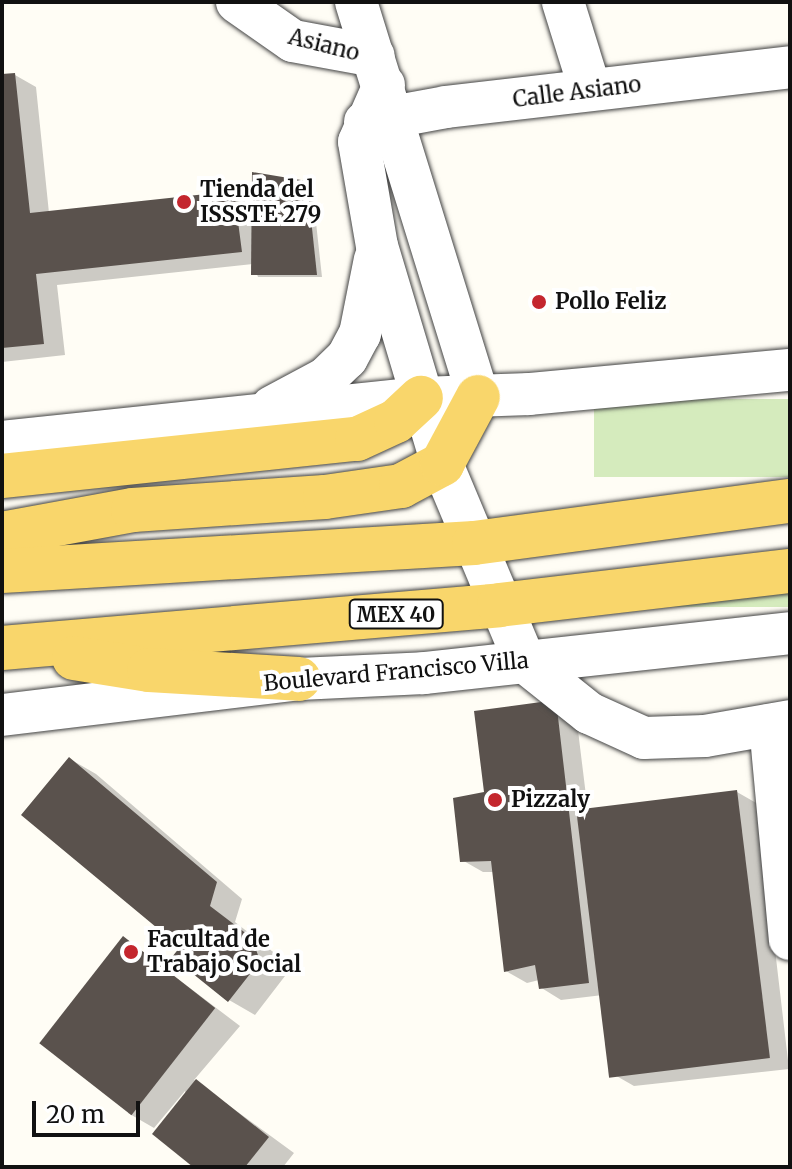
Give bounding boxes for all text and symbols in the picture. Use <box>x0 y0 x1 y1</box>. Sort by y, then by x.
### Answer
street label: Asiano <box>286 23 362 67</box>
street label: Calle Asiano <box>511 71 643 113</box>
place label: Tienda del ISSSTE 279 <box>200 176 321 228</box>
marker: Tienda del ISSSTE 279 <box>175 193 193 211</box>
place label: Pollo Feliz <box>555 289 666 315</box>
marker: Pollo Feliz <box>530 293 548 311</box>
road number: MEX 40 <box>348 598 444 630</box>
street label: Boulevard Francisco Villa <box>262 647 530 697</box>
place label: Pizzaly <box>511 787 590 813</box>
marker: Pizzaly <box>486 791 504 809</box>
place label: Facultad de Trabajo Social <box>147 926 301 978</box>
marker: Facultad de Trabajo Social <box>122 943 140 961</box>
scale bar <box>36 1085 144 1135</box>
text: 20 m <box>46 1099 105 1130</box>

